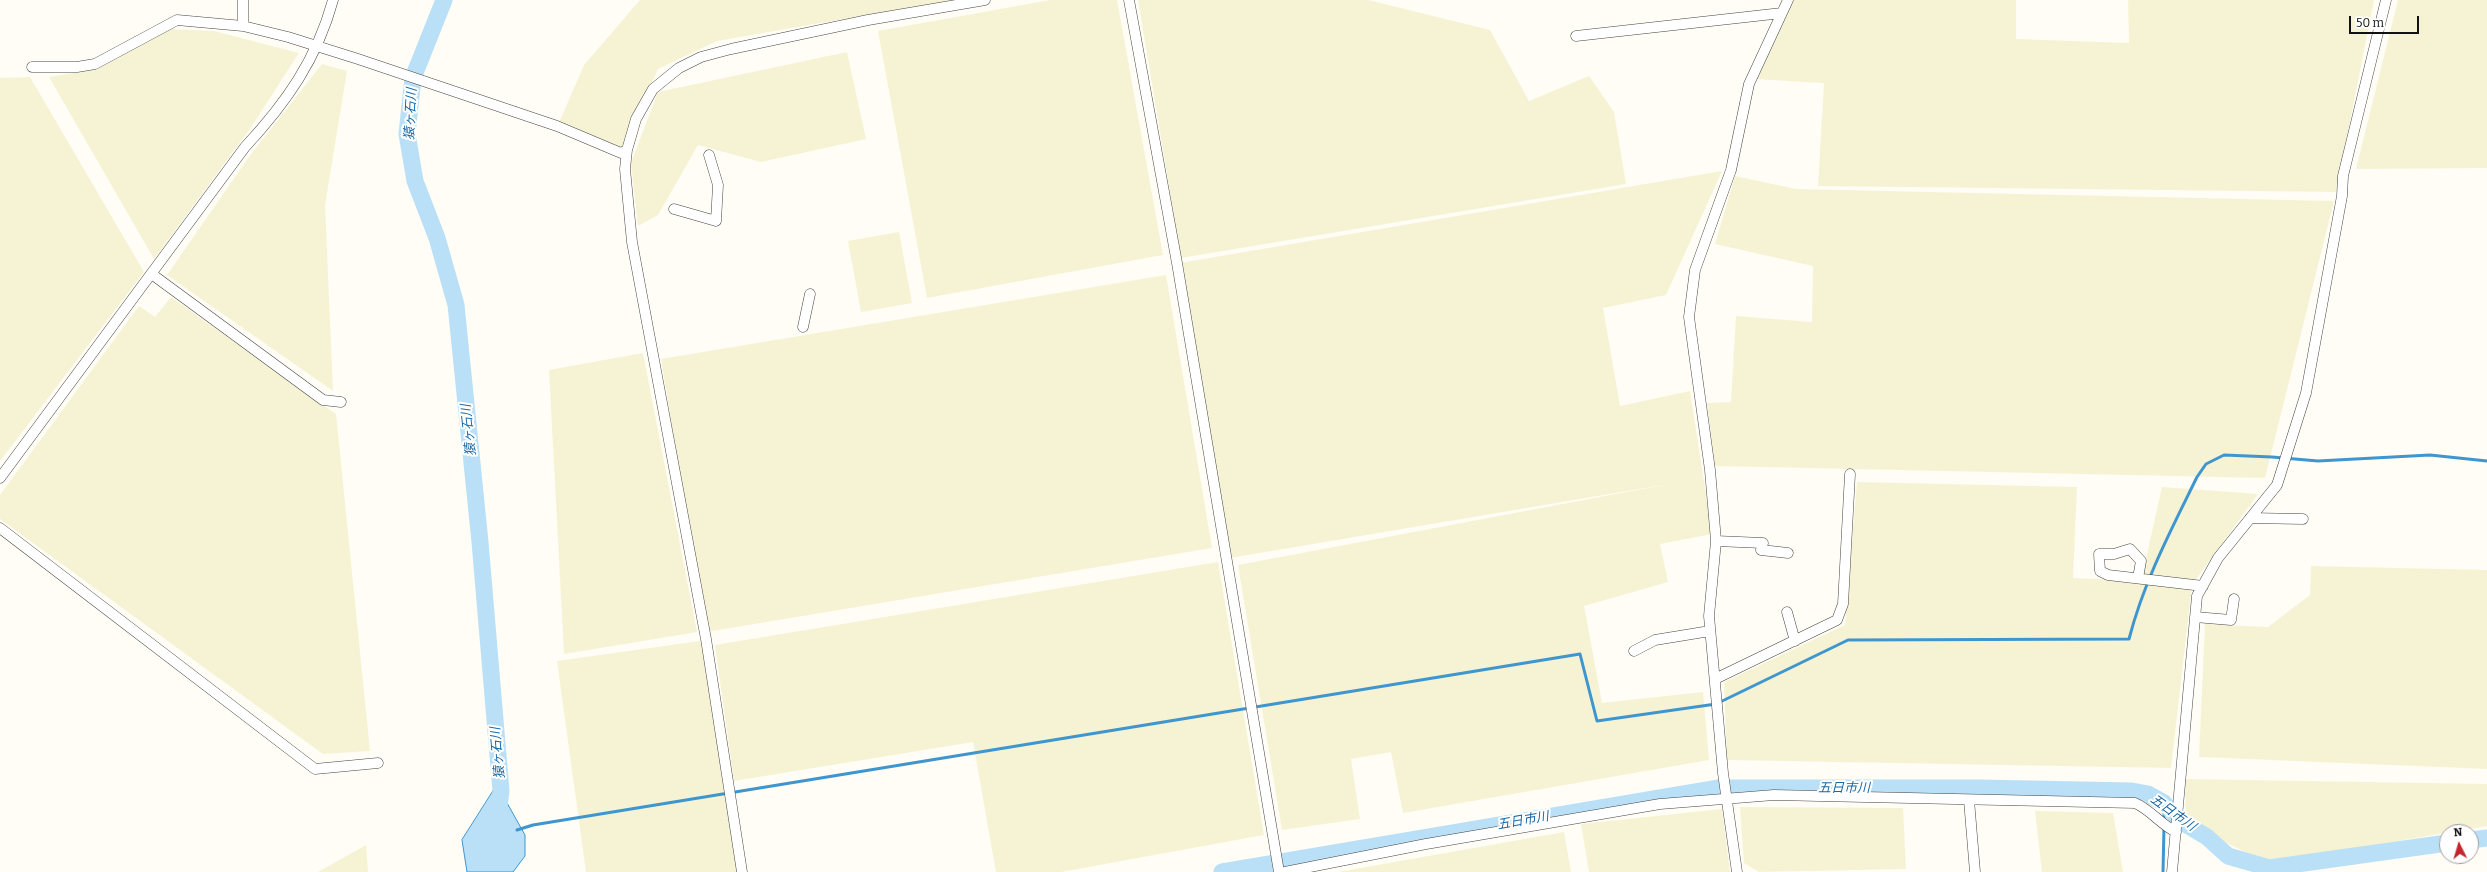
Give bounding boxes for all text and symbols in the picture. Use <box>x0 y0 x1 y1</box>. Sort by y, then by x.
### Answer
scale bar <box>2351 8 2421 34</box>
text: 50 m <box>2356 16 2384 30</box>
water label: 猿ヶ石川 <box>402 88 420 140</box>
water label: 猿ヶ石川 <box>459 403 479 457</box>
water label: 猿ヶ石川 <box>488 726 508 780</box>
water label: 五日市川 <box>1818 780 1870 796</box>
water label: 五日市川 <box>2147 791 2199 835</box>
water label: 五日市川 <box>1496 809 1550 833</box>
north arrow <box>2439 824 2479 864</box>
text: N <box>2453 826 2463 839</box>

